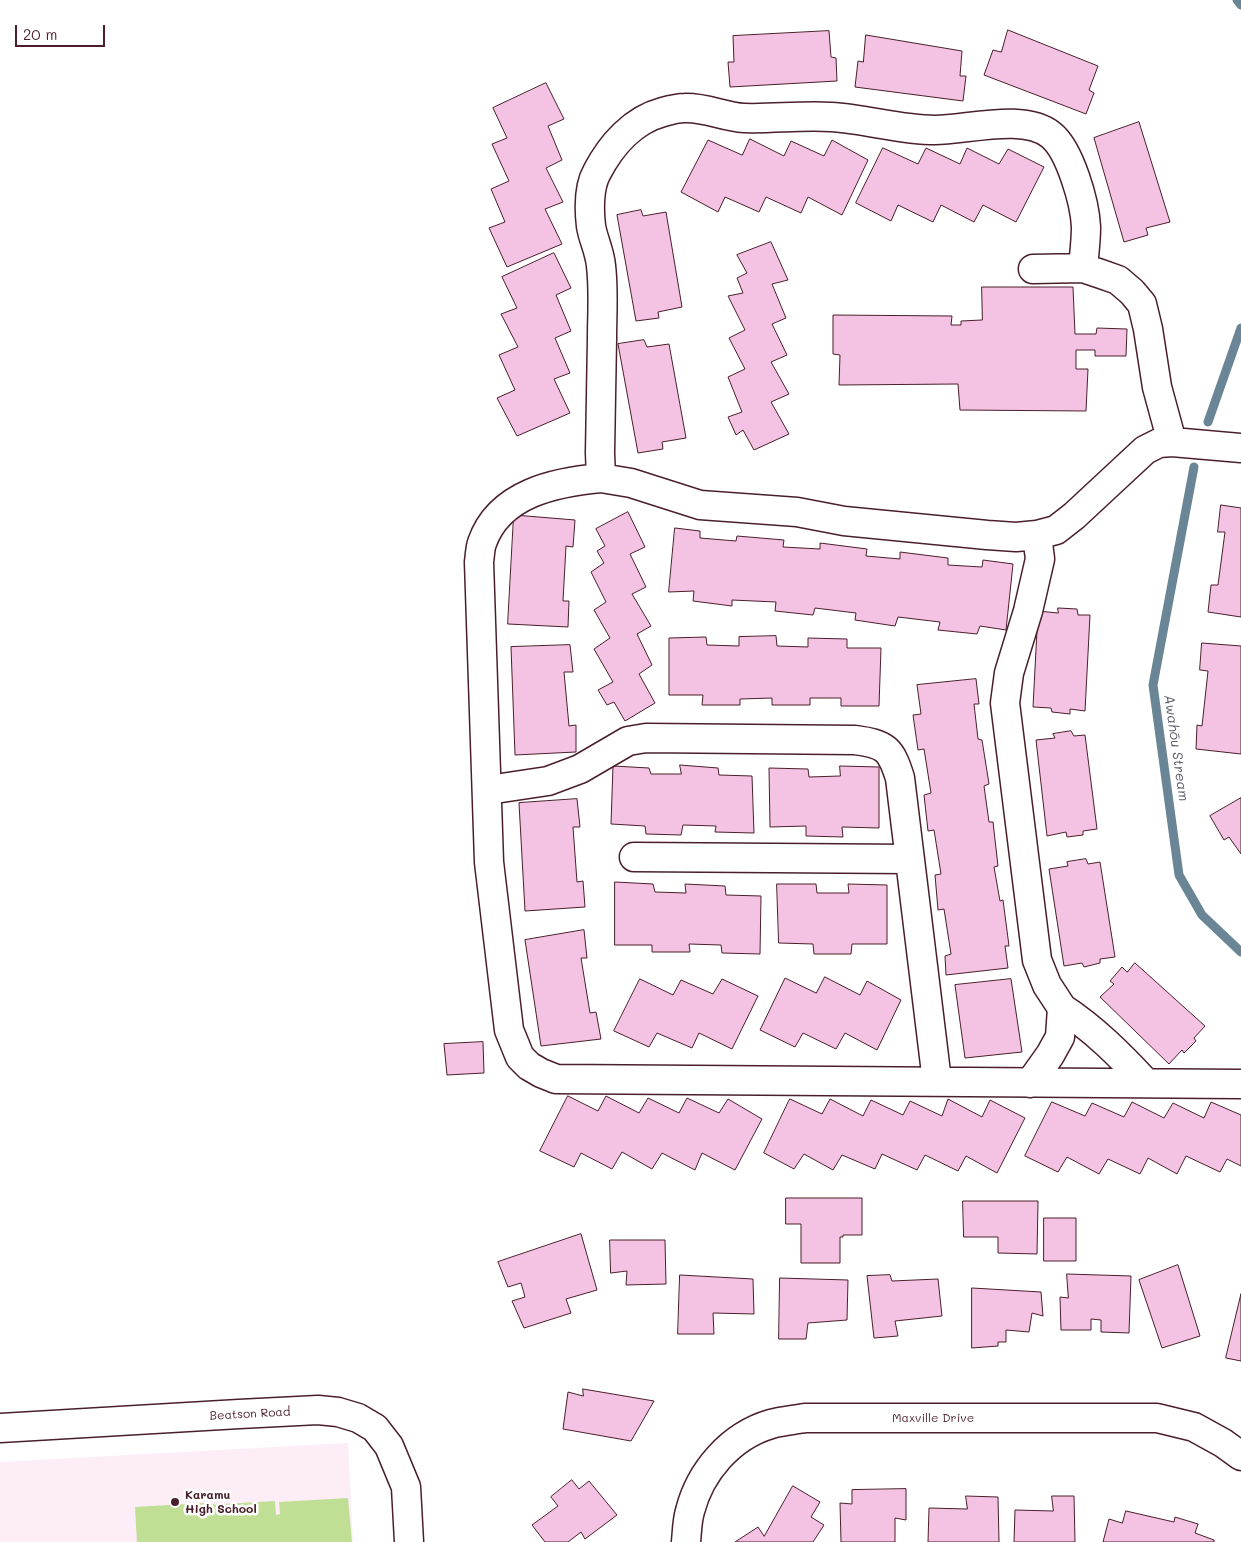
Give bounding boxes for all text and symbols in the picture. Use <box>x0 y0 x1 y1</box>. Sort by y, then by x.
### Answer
scale bar <box>18 15 108 47</box>
text: 20 m <box>23 24 57 44</box>
water label: Awahōu Stream <box>1160 694 1192 802</box>
street label: Beatson Road <box>209 1405 291 1423</box>
street label: Maxville Drive <box>892 1411 974 1425</box>
place label: Karamu High School <box>185 1488 257 1516</box>
marker: Karamu High School <box>169 1496 181 1508</box>

